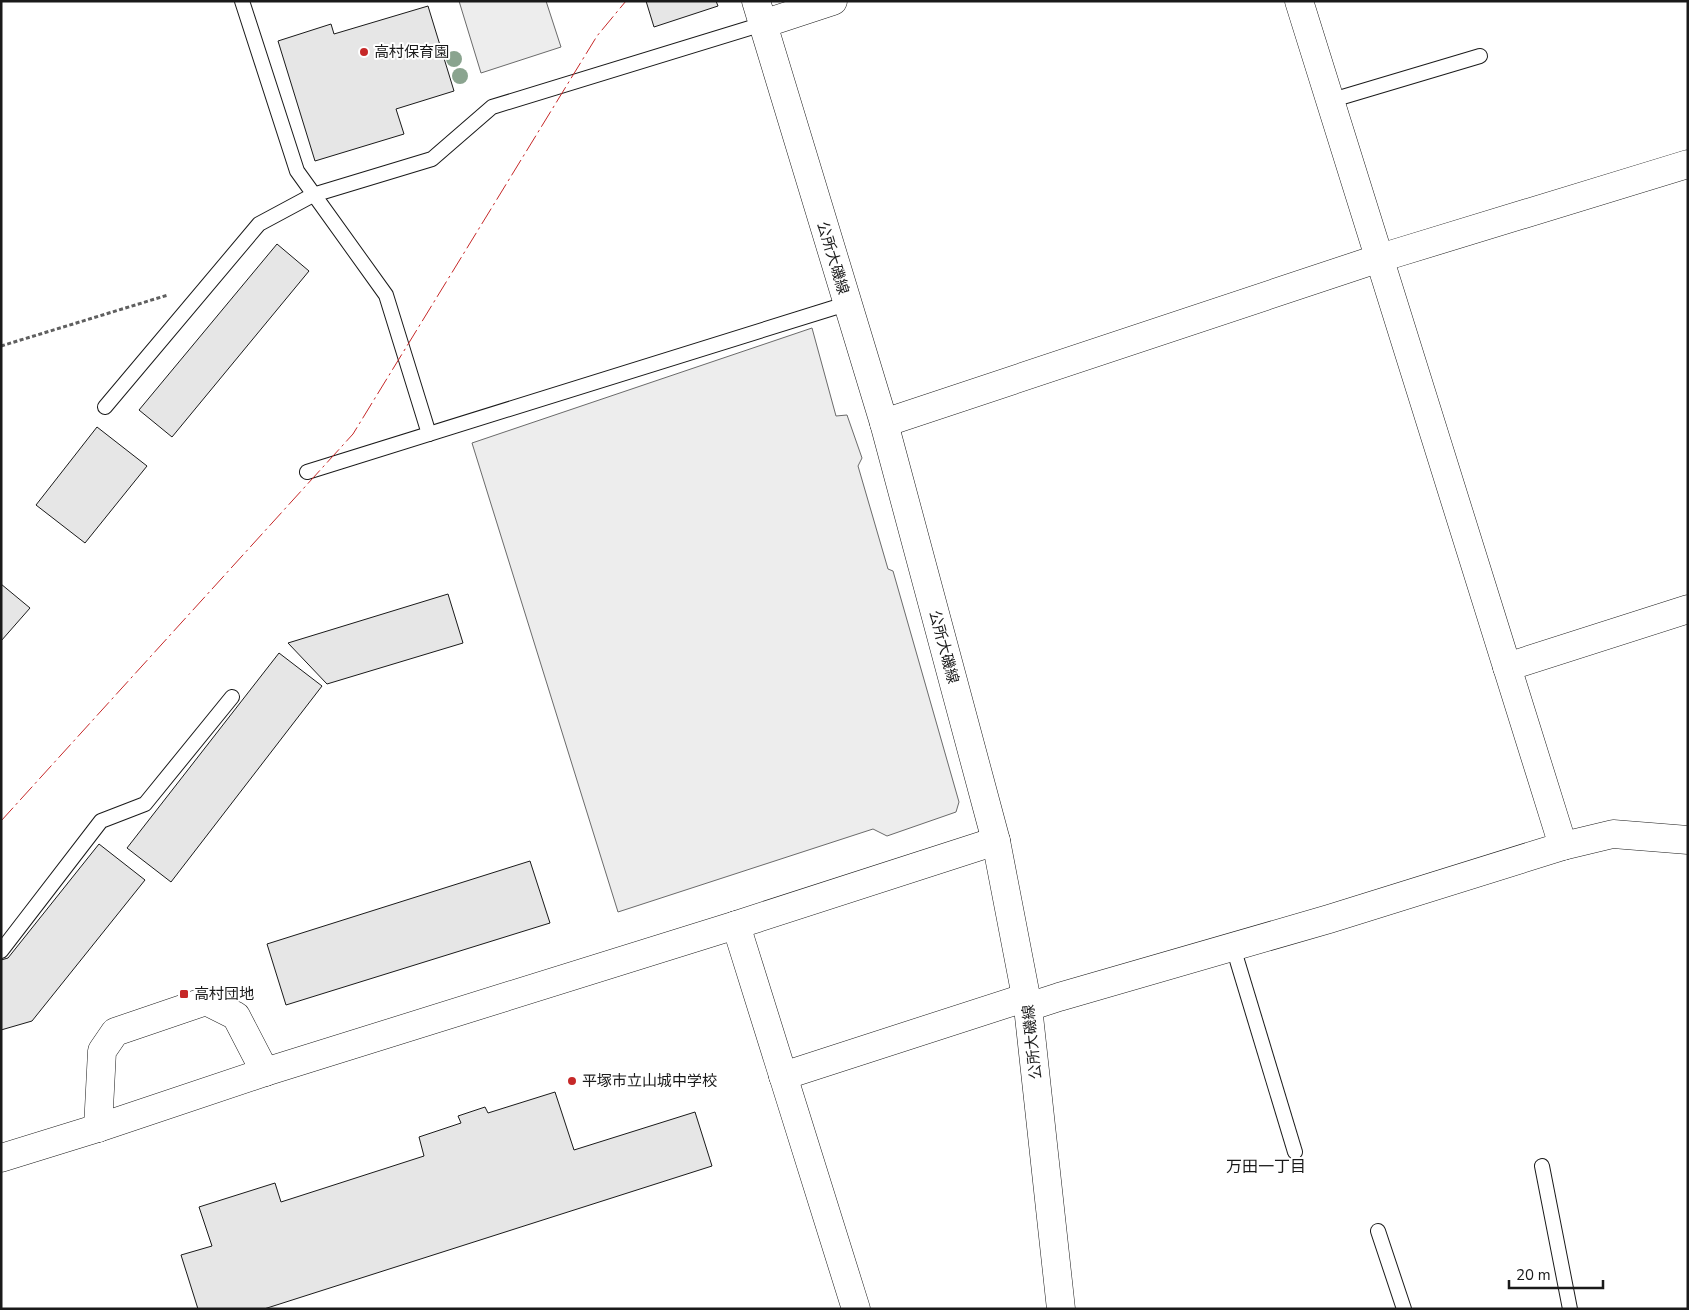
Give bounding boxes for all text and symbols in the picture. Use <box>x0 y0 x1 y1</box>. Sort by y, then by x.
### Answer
place label: 高村保育園 <box>374 42 449 62</box>
marker: 高村保育園 <box>358 46 370 58</box>
street label: 公所大磯線 <box>812 219 854 297</box>
street label: 公所大磯線 <box>925 608 963 686</box>
place label: 高村団地 <box>194 984 254 1004</box>
marker: 高村団地 <box>178 988 190 1000</box>
street label: 公所大磯線 <box>1018 1004 1046 1080</box>
place label: 平塚市立山城中学校 <box>582 1071 717 1091</box>
marker: 平塚市立山城中学校 <box>566 1075 578 1087</box>
district label: 万田一丁目 <box>1226 1156 1306 1178</box>
scale bar <box>1509 1258 1603 1290</box>
text: 20 m <box>1516 1265 1551 1285</box>

